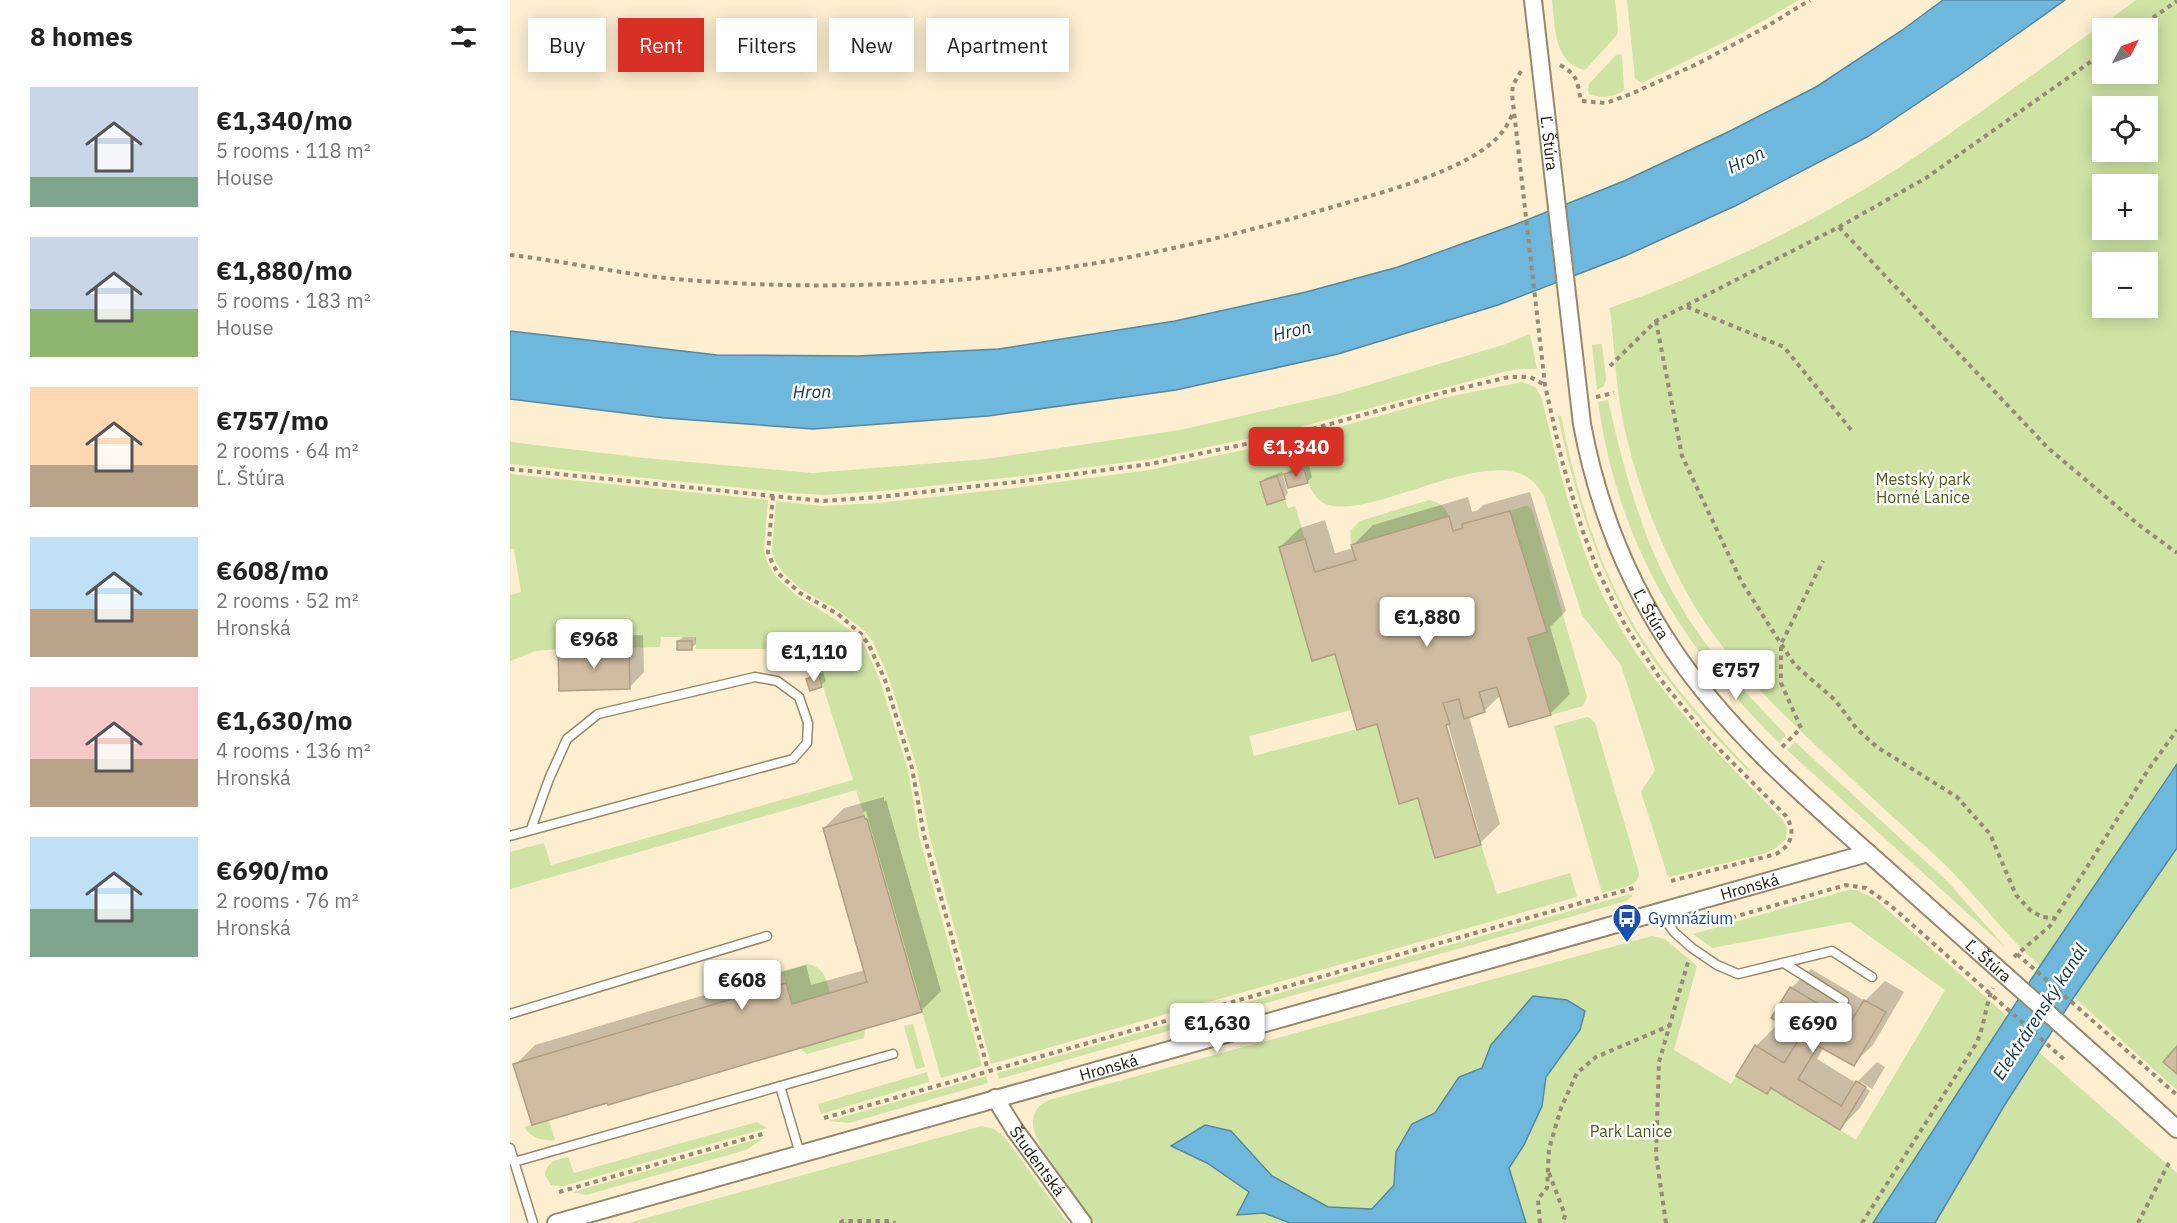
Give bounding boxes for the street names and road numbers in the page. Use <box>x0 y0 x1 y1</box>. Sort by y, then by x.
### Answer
street label: Ľ. Štúra <box>1536 115 1563 172</box>
street label: Ľ. Štúra <box>1629 585 1674 643</box>
street label: Hronská <box>1718 869 1781 904</box>
street label: Ľ. Štúra <box>1962 935 2016 987</box>
street label: Hronská <box>1077 1049 1140 1085</box>
street label: Študentská <box>1005 1121 1070 1200</box>

